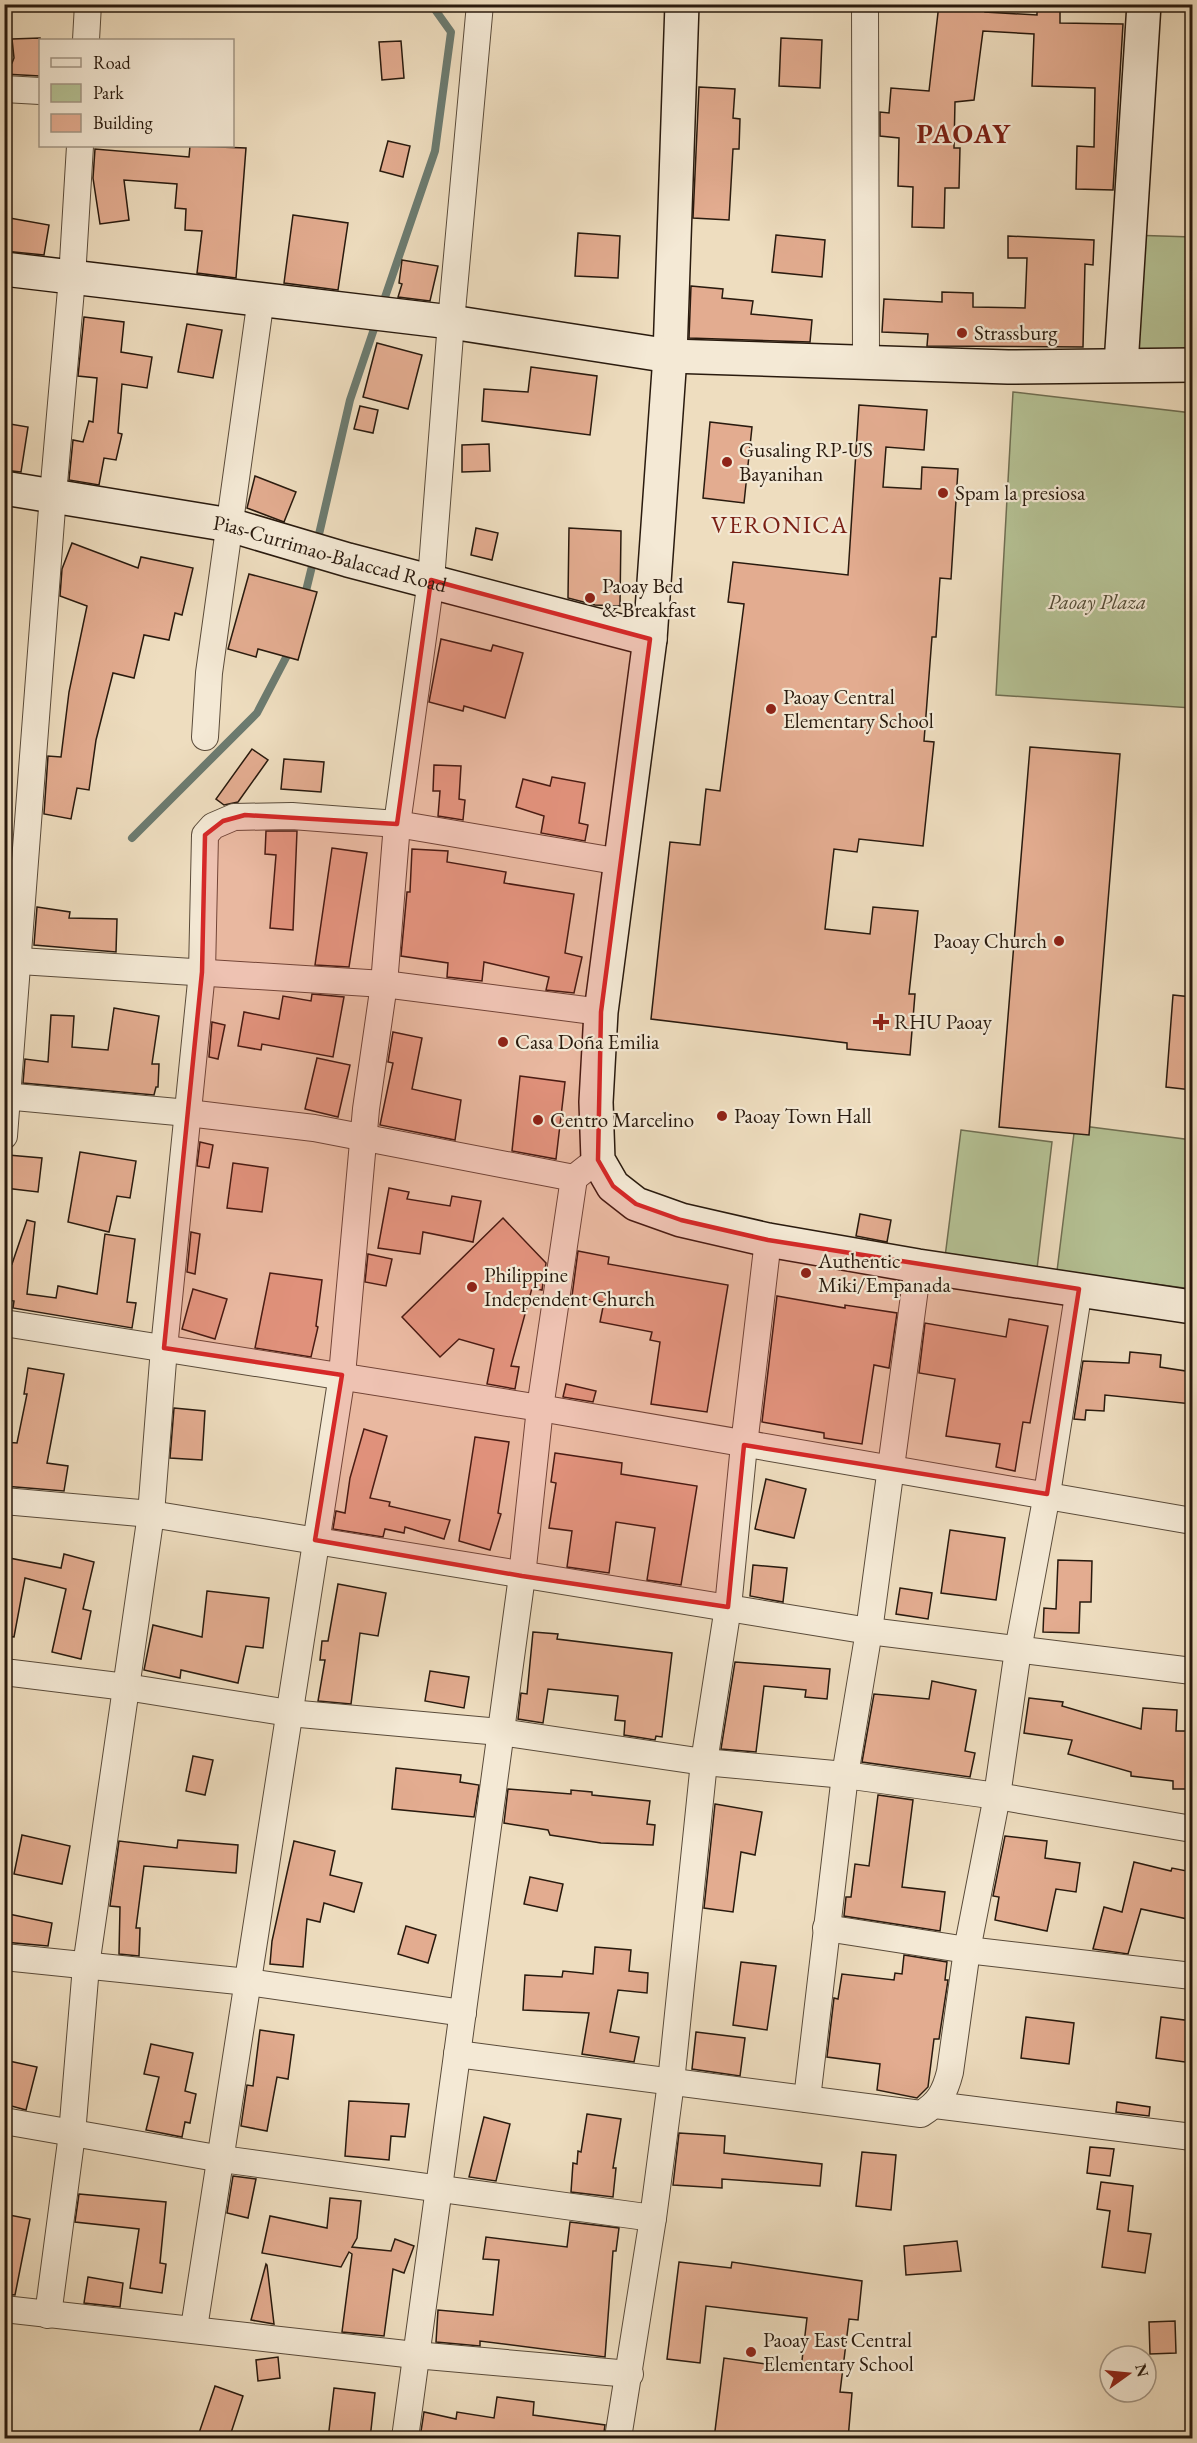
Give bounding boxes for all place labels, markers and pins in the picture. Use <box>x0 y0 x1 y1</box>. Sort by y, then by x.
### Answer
place label: Strassburg <box>974 319 1058 346</box>
marker: Strassburg <box>955 326 969 340</box>
place label: Gusaling RP-US Bayanihan <box>739 436 873 487</box>
marker: Gusaling RP-US Bayanihan <box>720 455 734 469</box>
place label: Spam la presiosa <box>955 479 1086 506</box>
marker: Spam la presiosa <box>936 486 950 500</box>
place label: Paoay Bed & Breakfast <box>602 572 696 623</box>
marker: Paoay Bed & Breakfast <box>583 591 597 605</box>
place label: Paoay Central Elementary School <box>783 683 934 734</box>
marker: Paoay Central Elementary School <box>764 702 778 716</box>
place label: Paoay Church <box>933 927 1047 954</box>
marker: Paoay Church <box>1052 934 1066 948</box>
place label: RHU Paoay <box>894 1008 993 1035</box>
marker: RHU Paoay <box>872 1013 890 1031</box>
place label: Casa Doña Emilia <box>515 1028 660 1055</box>
marker: Casa Doña Emilia <box>496 1035 510 1049</box>
place label: Paoay Town Hall <box>734 1102 872 1129</box>
place label: Centro Marcelino <box>550 1106 694 1133</box>
marker: Paoay Town Hall <box>715 1109 729 1123</box>
marker: Centro Marcelino <box>531 1113 545 1127</box>
place label: Authentic Miki/Empanada <box>817 1247 952 1298</box>
place label: Philippine Independent Church <box>484 1261 655 1312</box>
marker: Authentic Miki/Empanada <box>799 1266 813 1280</box>
marker: Philippine Independent Church <box>465 1280 479 1294</box>
place label: Paoay East Central Elementary School <box>763 2326 914 2377</box>
marker: Paoay East Central Elementary School <box>744 2345 758 2359</box>

